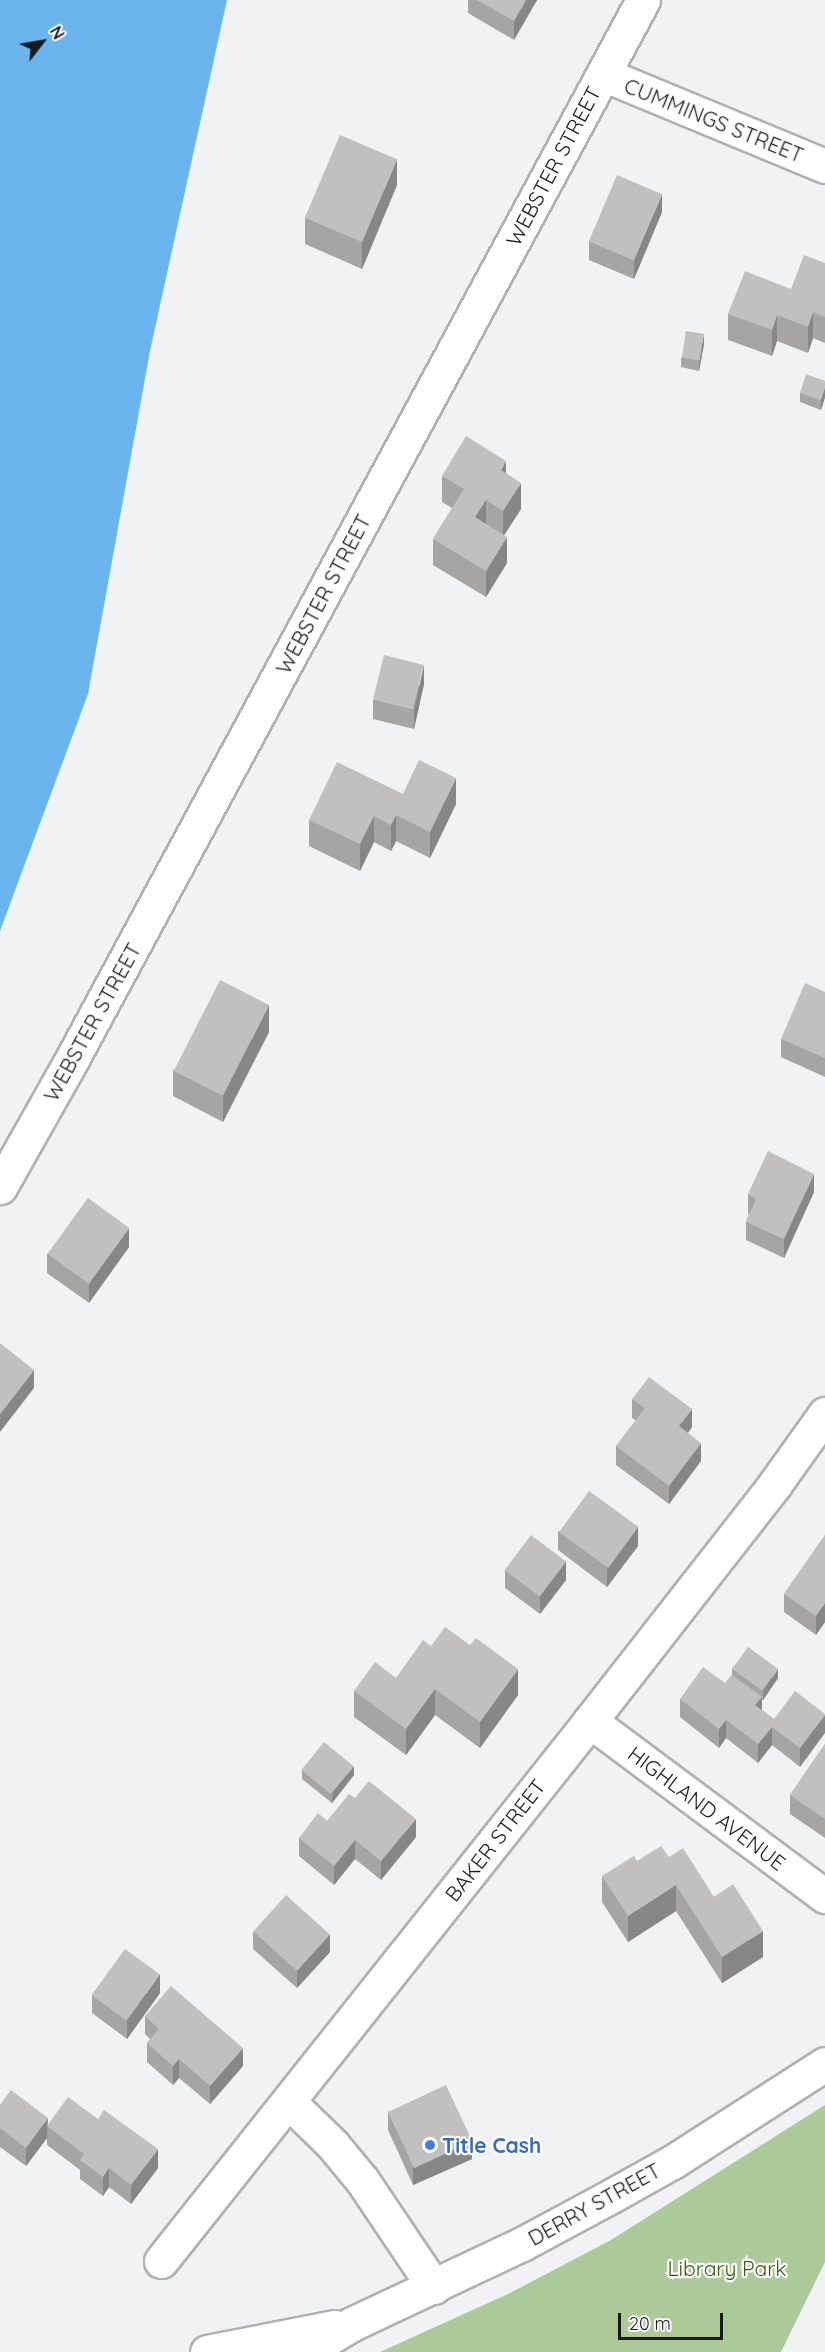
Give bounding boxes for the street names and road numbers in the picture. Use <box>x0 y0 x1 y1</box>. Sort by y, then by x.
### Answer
street label: CUMMINGS STREET <box>621 73 807 167</box>
street label: WEBSTER STREET <box>500 82 606 250</box>
street label: WEBSTER STREET <box>270 510 376 678</box>
street label: WEBSTER STREET <box>38 938 146 1106</box>
street label: HIGHLAND AVENUE <box>623 1741 791 1875</box>
street label: BAKER STREET <box>439 1774 551 1906</box>
street label: DERRY STREET <box>523 2157 665 2251</box>

